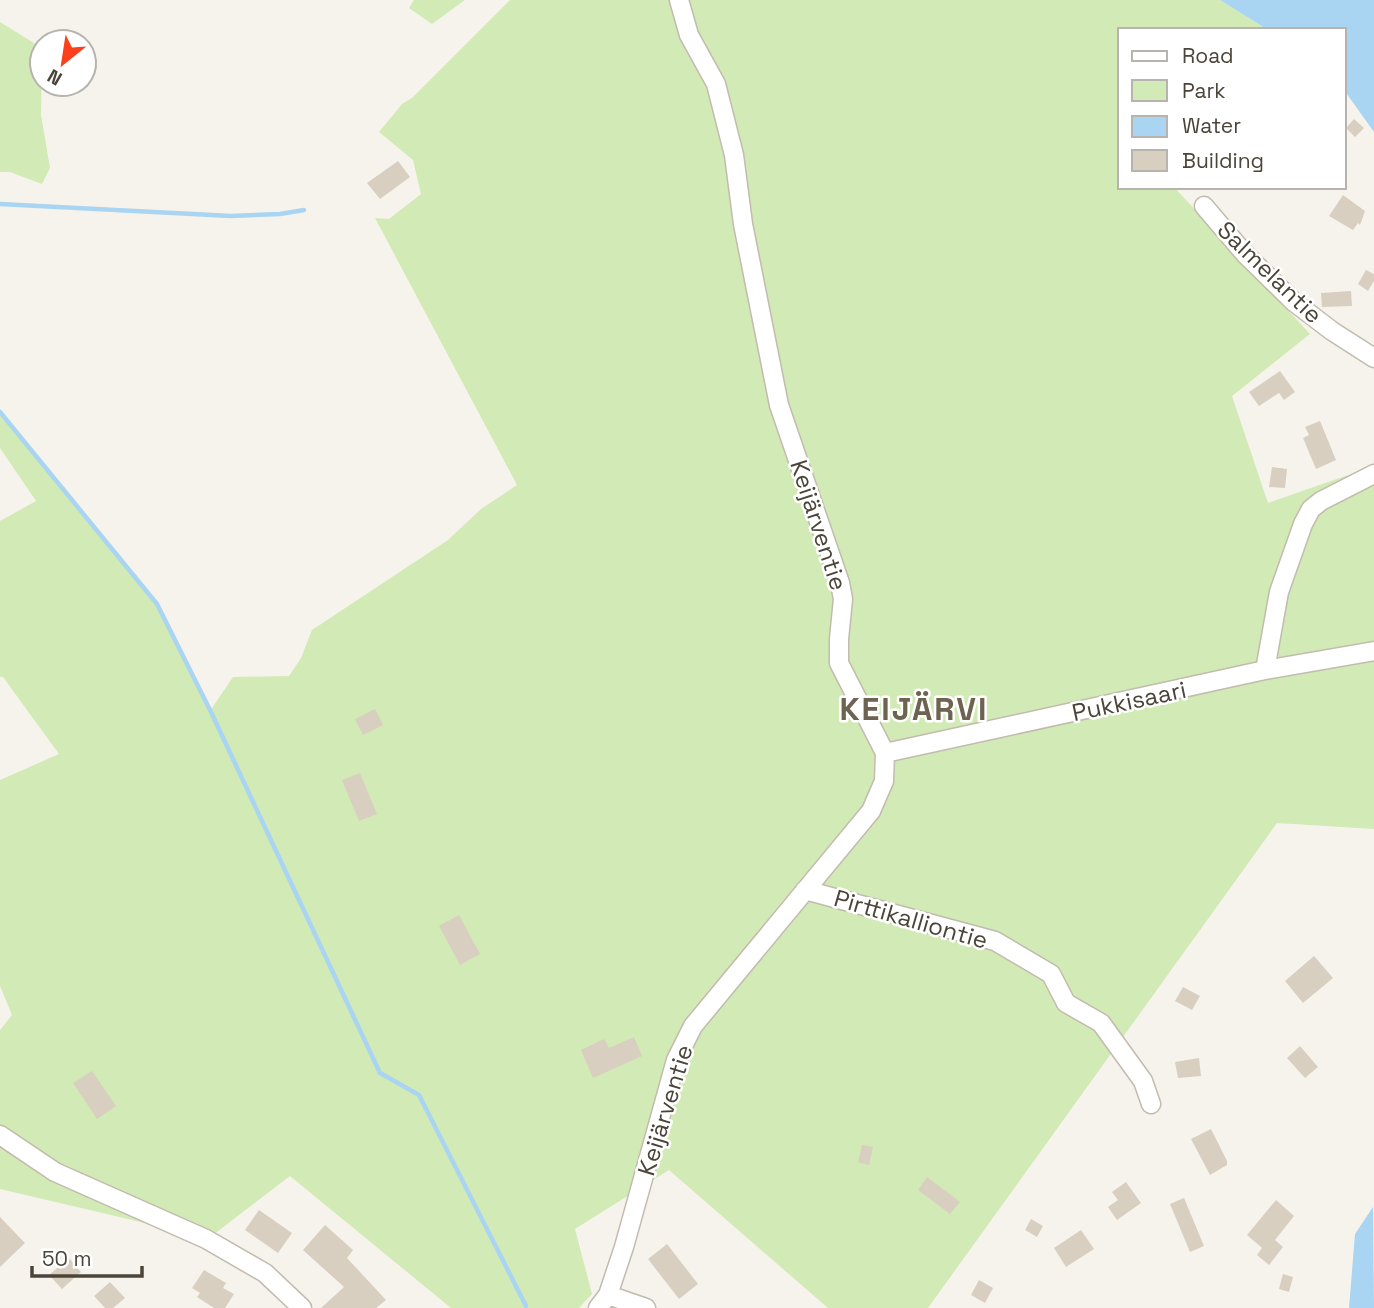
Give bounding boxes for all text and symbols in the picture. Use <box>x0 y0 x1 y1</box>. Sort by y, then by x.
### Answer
north arrow <box>28 28 98 98</box>
legend <box>1118 28 1346 189</box>
text: Road <box>1182 42 1234 69</box>
text: N <box>43 63 67 91</box>
text: Park <box>1182 77 1226 104</box>
text: Water <box>1182 112 1241 139</box>
text: Building <box>1182 147 1264 174</box>
street label: Salmelantie <box>1211 214 1329 330</box>
street label: Keijärventie <box>783 456 855 594</box>
street label: Pukkisaari <box>1069 674 1189 728</box>
district label: KEIJÄRVI <box>840 689 988 729</box>
street label: Pirttikalliontie <box>831 882 991 956</box>
street label: Keijärventie <box>630 1041 700 1179</box>
scale bar <box>32 1234 142 1278</box>
text: 50 m <box>42 1245 92 1272</box>

